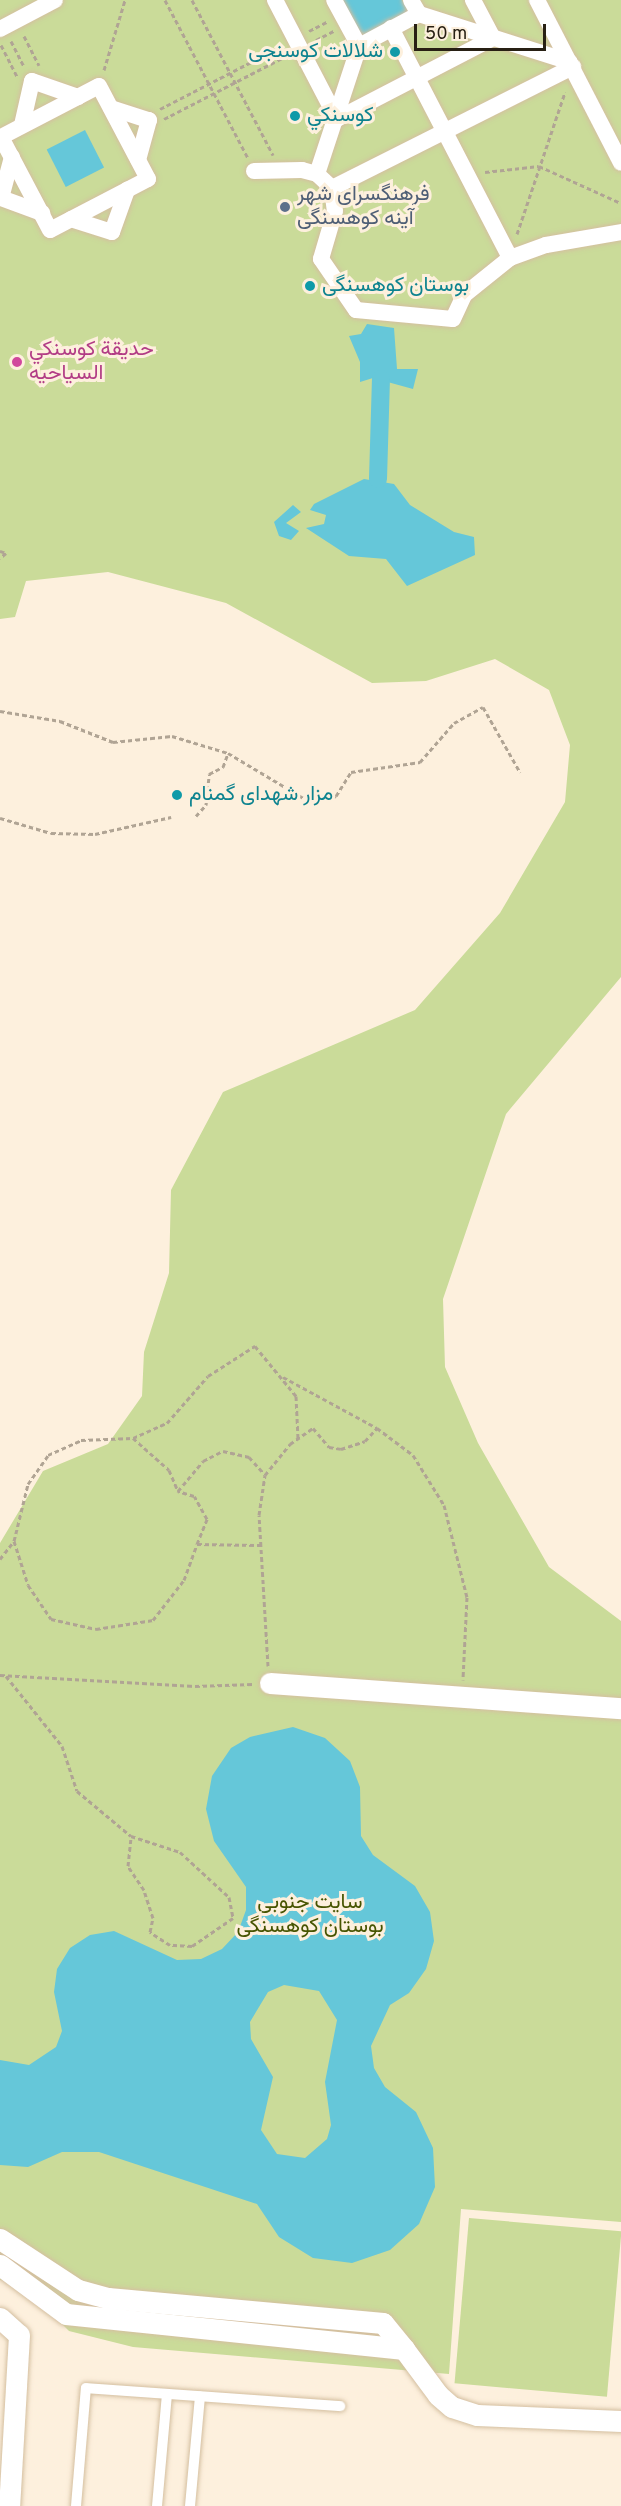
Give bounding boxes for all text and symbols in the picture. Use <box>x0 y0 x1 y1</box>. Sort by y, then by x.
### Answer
scale bar <box>417 12 549 50</box>
text: 50 m <box>425 23 467 46</box>
place label: شلالات کوسنجی <box>248 39 383 65</box>
marker: شلالات کوسنجی <box>388 45 402 59</box>
place label: كوسنكي <box>307 103 374 129</box>
marker: كوسنكي <box>288 109 302 123</box>
place label: فرهنگسرای شهر آینه کوهسنگی <box>297 182 430 232</box>
marker: فرهنگسرای شهر آینه کوهسنگی <box>278 200 292 214</box>
place label: بوستان کوهسنگی <box>322 273 469 299</box>
marker: بوستان کوهسنگی <box>303 279 317 293</box>
place label: حديقة كوسنكي السياحيه <box>29 337 154 387</box>
marker: حديقة كوسنكي السياحيه <box>10 355 24 369</box>
place label: مزار شهدای گمنام <box>189 782 333 808</box>
marker: مزار شهدای گمنام <box>170 788 184 802</box>
park label: سایت جنوبی بوستان کوهسنگی <box>236 1890 384 1940</box>

